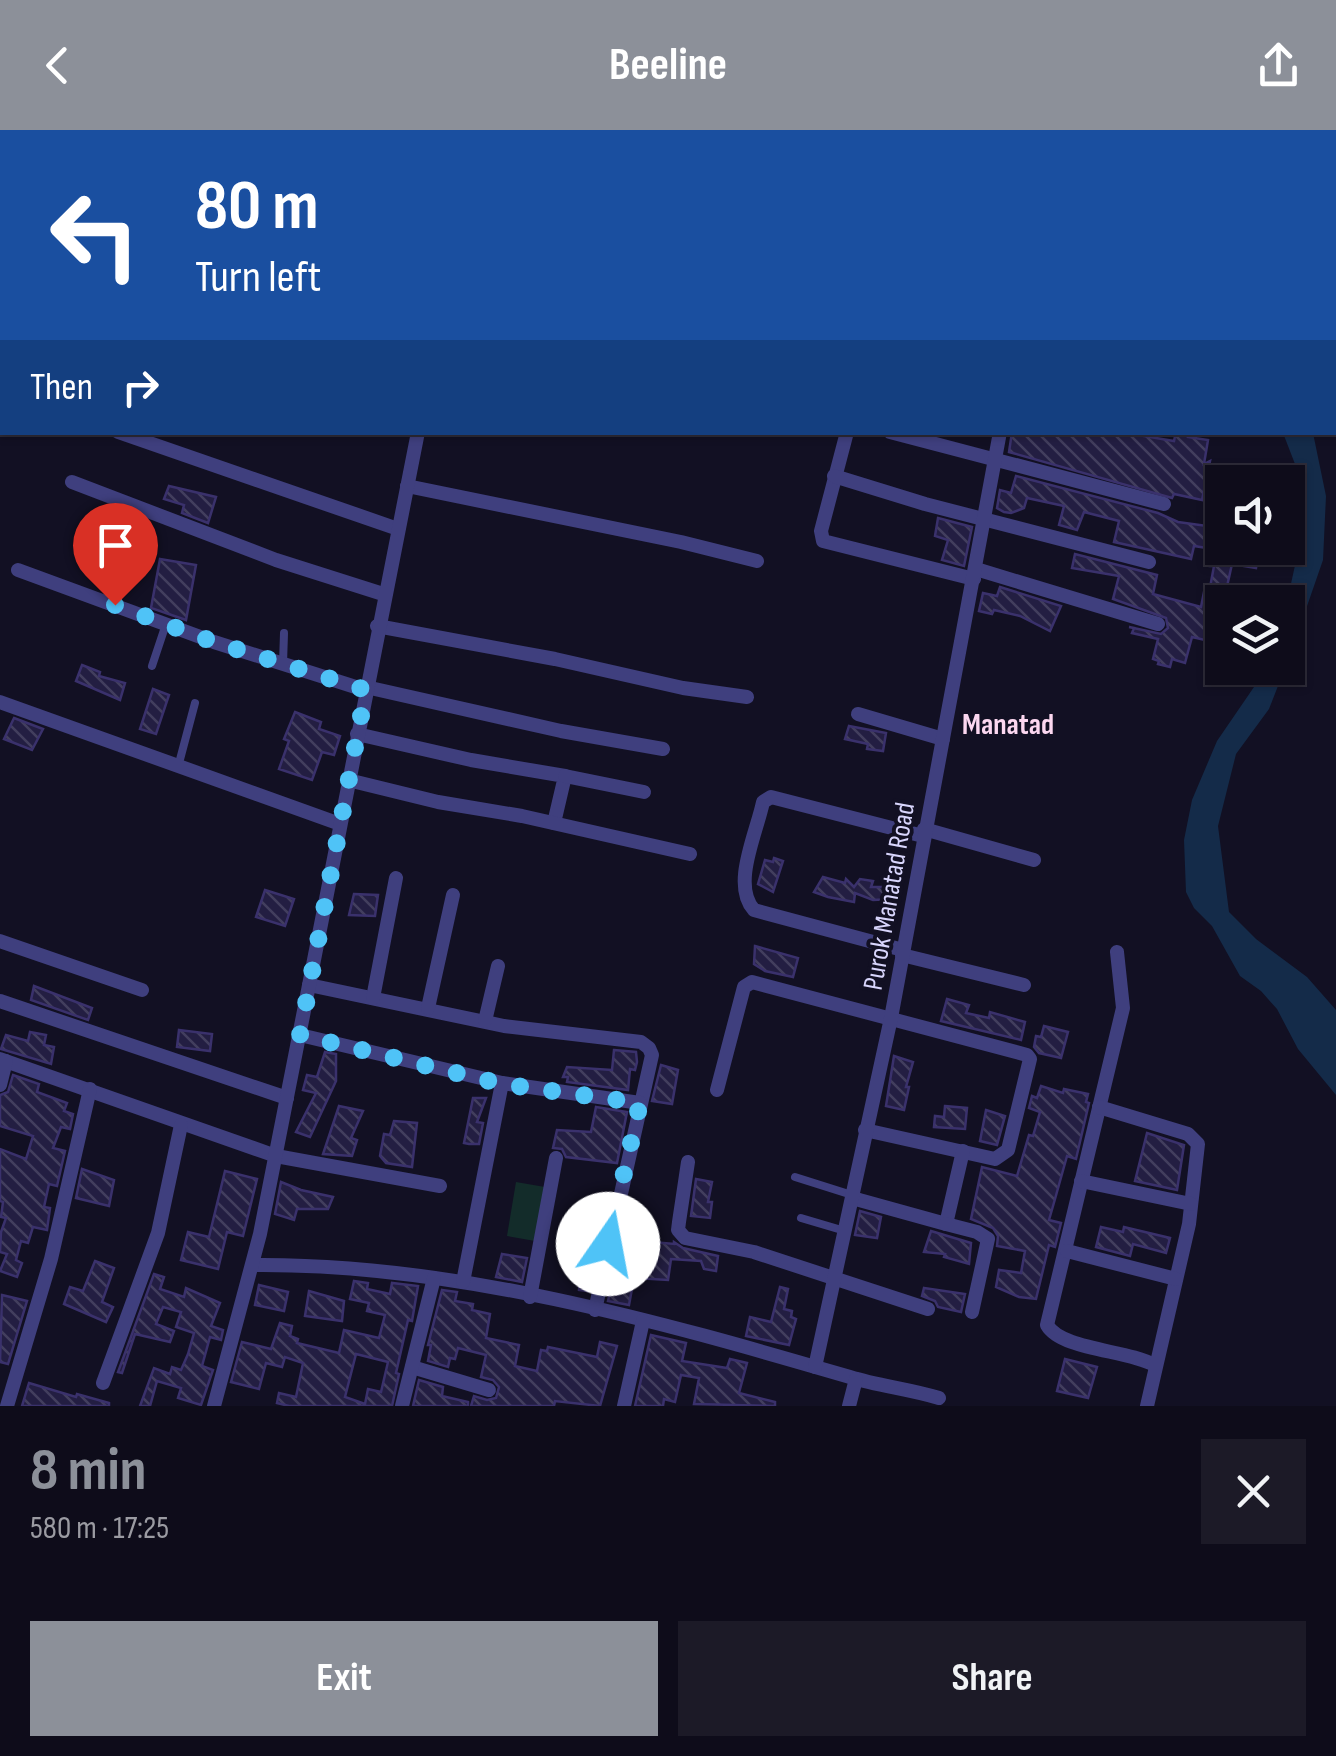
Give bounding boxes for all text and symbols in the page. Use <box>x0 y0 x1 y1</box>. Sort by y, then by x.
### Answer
icon: back <box>30 38 85 93</box>
text: Beeline <box>609 38 727 93</box>
icon: share <box>1251 38 1306 93</box>
text: 80 m <box>195 165 319 249</box>
icon: left <box>30 170 160 300</box>
text: Turn left <box>195 250 321 305</box>
icon: right <box>113 360 168 415</box>
text: Then <box>30 365 93 410</box>
map controls <box>1205 465 1305 685</box>
button: sound <box>1205 465 1305 565</box>
pin <box>73 503 158 606</box>
icon: arrive <box>88 518 143 573</box>
button: layers <box>1205 585 1305 685</box>
district label: Manatad <box>962 707 1054 743</box>
street label: Purok Manatad Road <box>857 800 922 993</box>
position arrow <box>556 1192 660 1296</box>
text: 8 min <box>30 1435 146 1507</box>
button: close <box>1201 1439 1306 1544</box>
text: 580 m · 17:25 <box>30 1509 169 1548</box>
button: Exit <box>30 1621 658 1736</box>
button: Share <box>678 1621 1306 1736</box>

